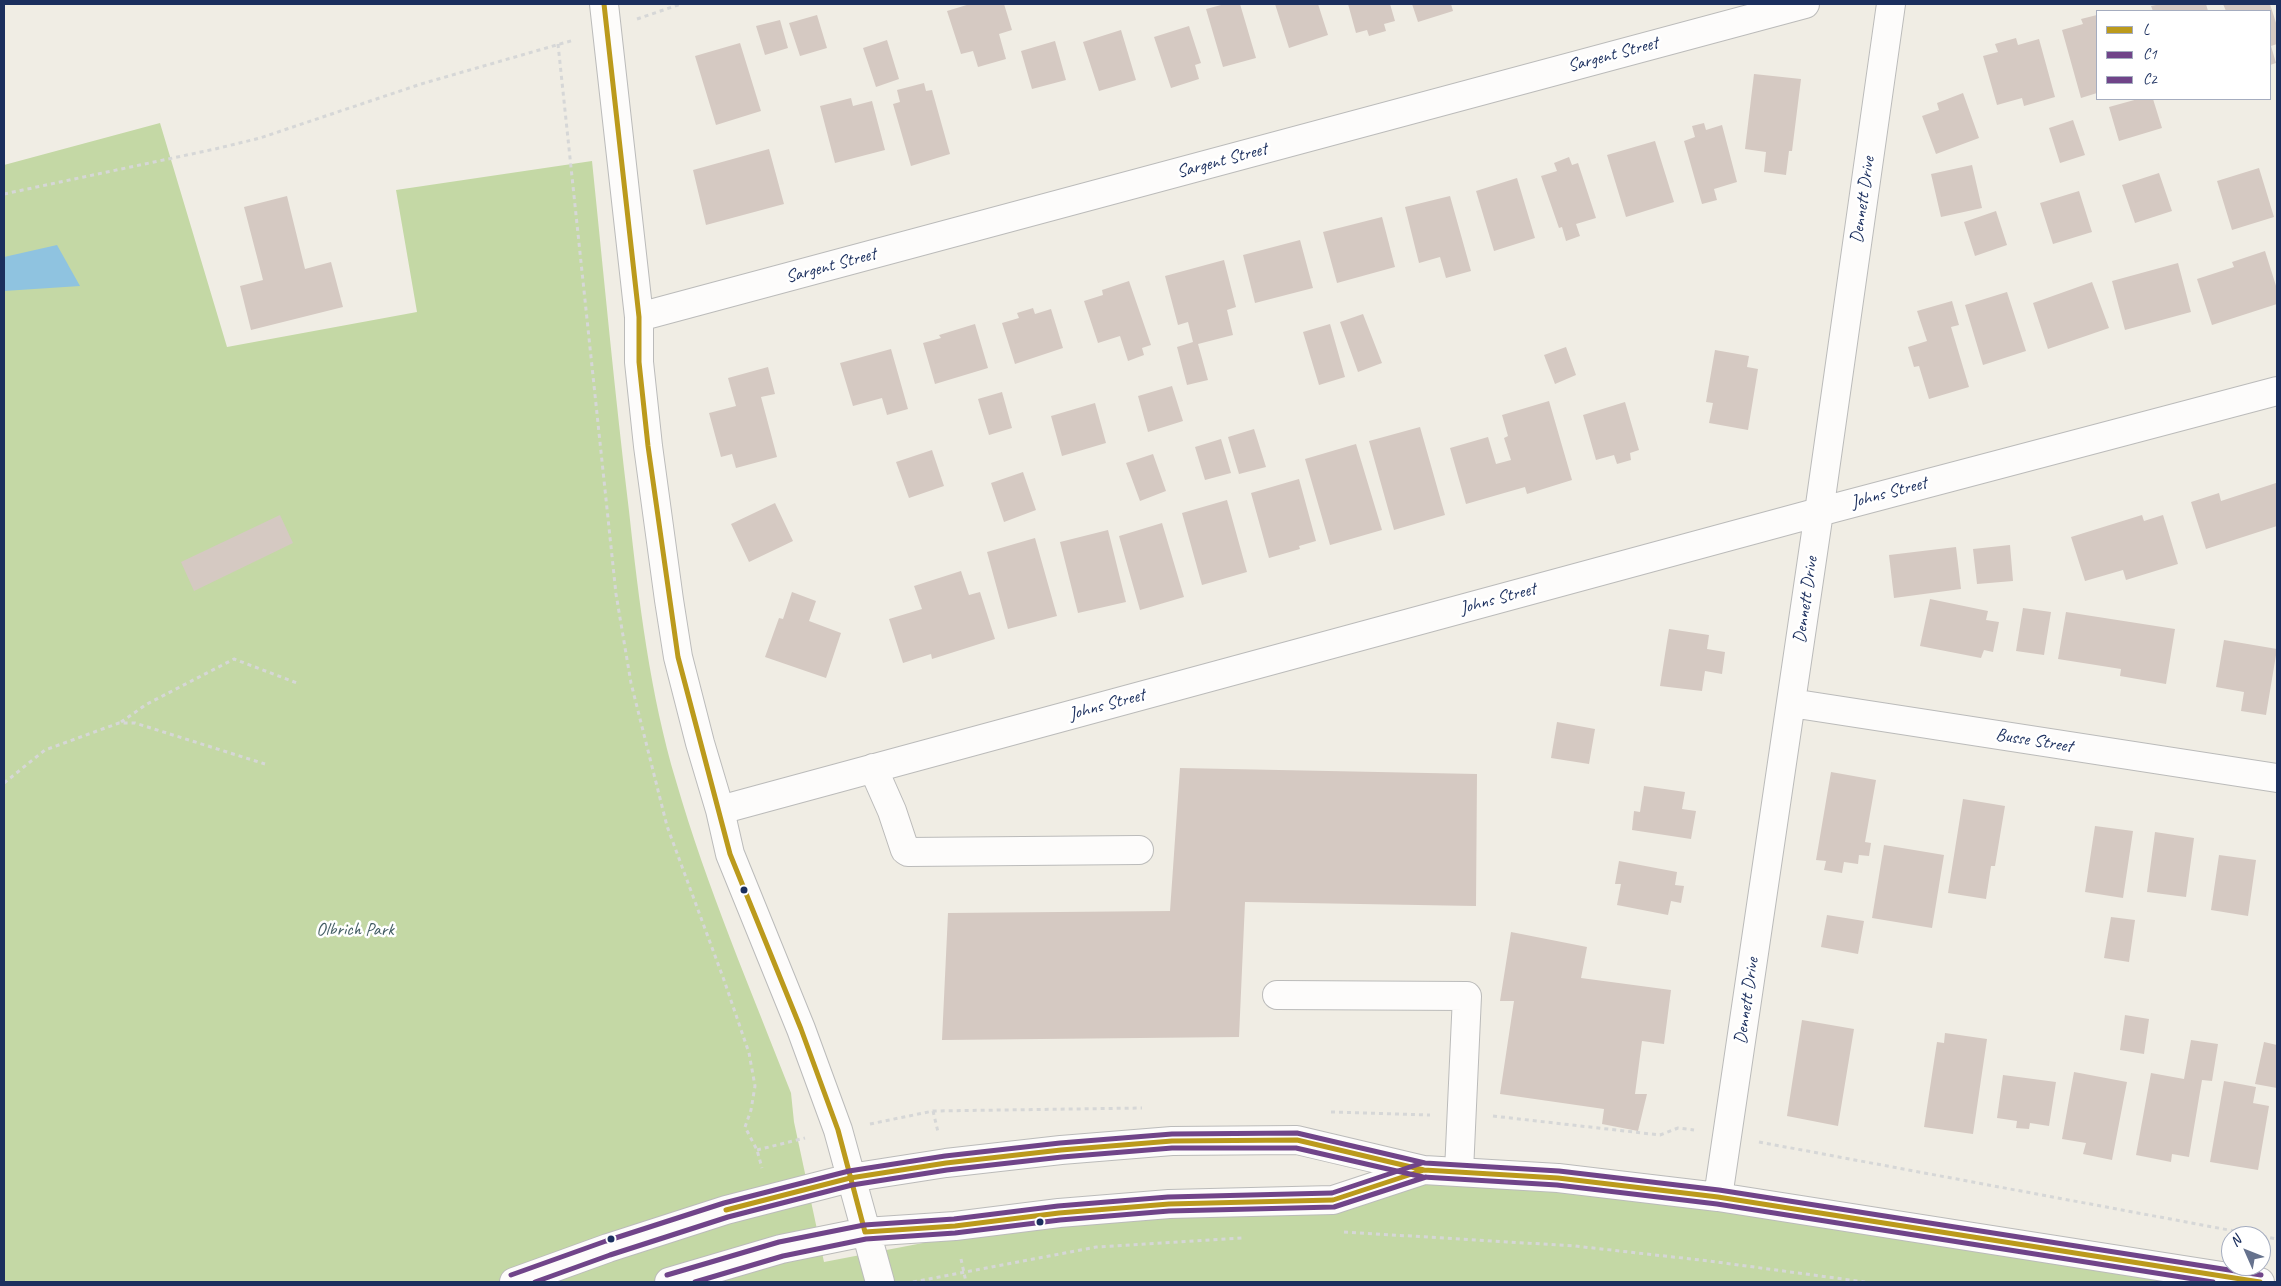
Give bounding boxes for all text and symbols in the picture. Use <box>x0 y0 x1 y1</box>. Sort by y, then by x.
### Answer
legend <box>2096 10 2271 100</box>
text: L <box>2143 20 2149 39</box>
street label: Sargent Street <box>1565 33 1661 77</box>
text: C1 <box>2143 45 2157 64</box>
text: C2 <box>2143 70 2157 89</box>
street label: Sargent Street <box>1174 139 1270 183</box>
street label: Dennett Drive <box>1846 155 1880 245</box>
street label: Sargent Street <box>783 244 879 288</box>
street label: Johns Street <box>1849 472 1929 514</box>
street label: Dennett Drive <box>1789 555 1823 645</box>
street label: Johns Street <box>1458 578 1538 620</box>
street label: Johns Street <box>1067 684 1147 726</box>
street label: Busse Street <box>1994 724 2074 758</box>
unlabelled marker <box>739 885 749 895</box>
park label: Olbrich Park <box>316 919 394 941</box>
street label: Dennett Drive <box>1730 956 1764 1046</box>
unlabelled marker <box>1035 1217 1045 1227</box>
north arrow <box>2221 1226 2271 1276</box>
text: N <box>2226 1232 2245 1250</box>
unlabelled marker <box>606 1234 616 1244</box>

